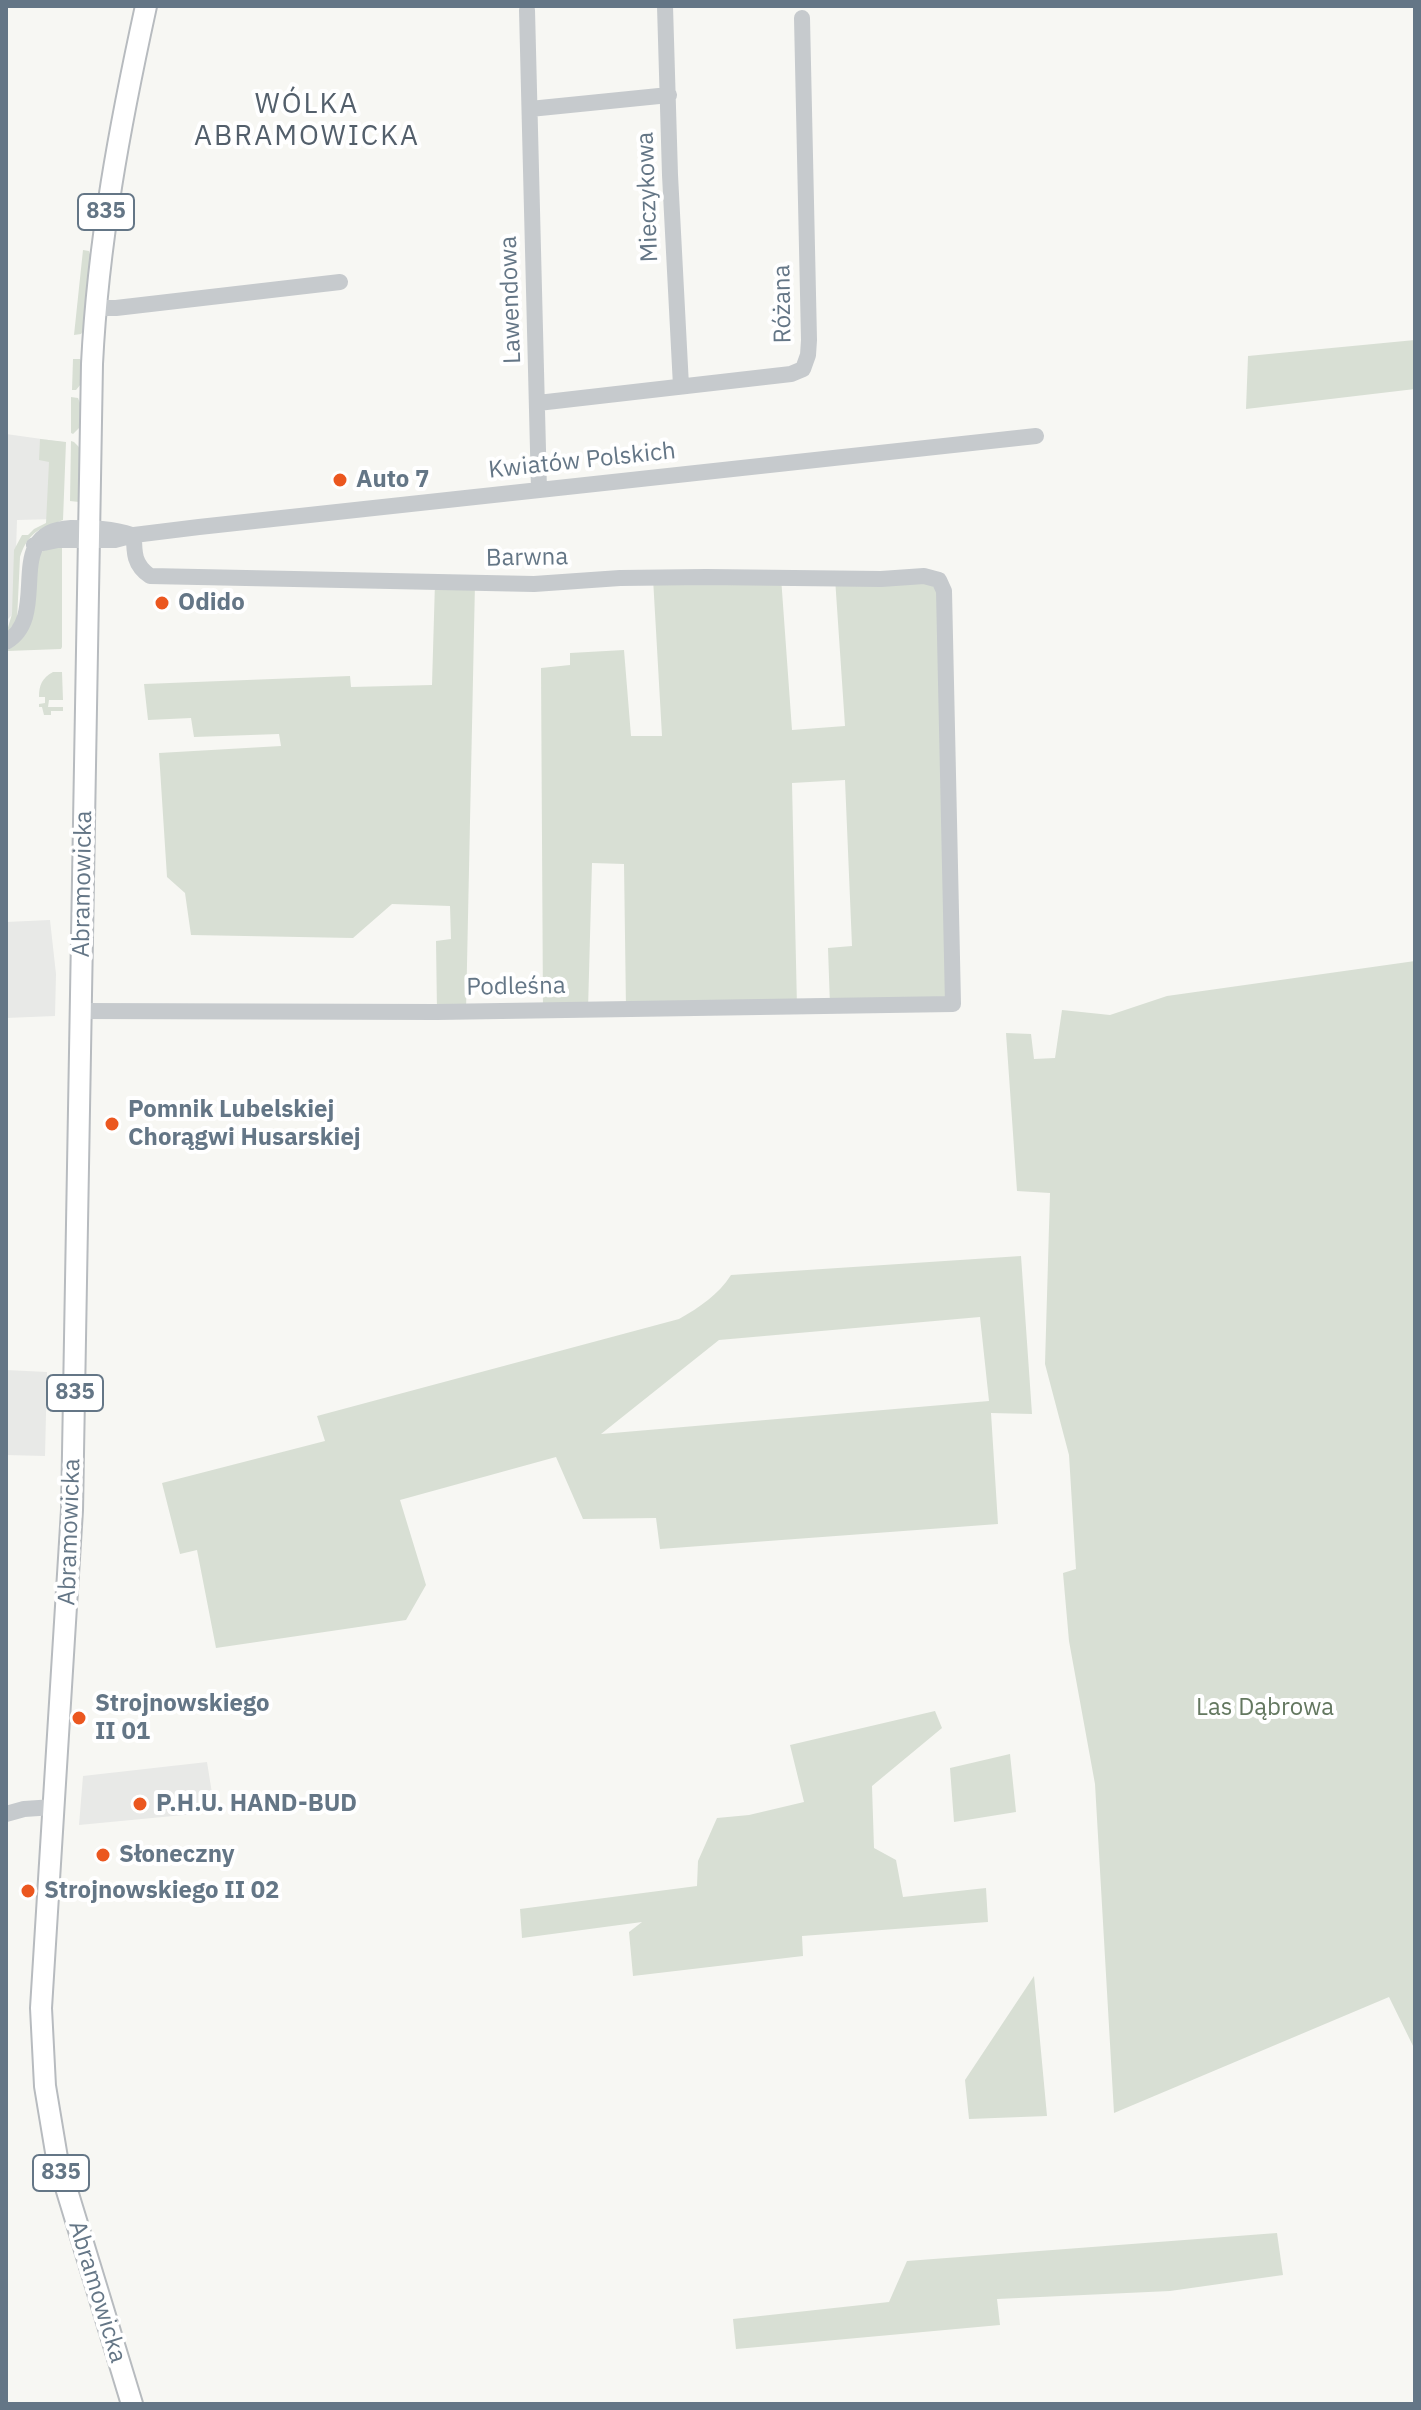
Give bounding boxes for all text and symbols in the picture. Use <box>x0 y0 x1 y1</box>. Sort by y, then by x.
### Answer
district label: WÓLKA ABRAMOWICKA <box>194 88 420 154</box>
street label: Mieczykowa <box>631 131 665 263</box>
road number: 835 <box>78 194 134 230</box>
street label: Lawendowa <box>494 235 528 365</box>
street label: Różana <box>768 264 798 344</box>
street label: Kwiatów Polskich <box>487 437 677 485</box>
place label: Auto 7 <box>356 466 429 494</box>
marker: Auto 7 <box>331 471 349 489</box>
street label: Barwna <box>486 543 568 573</box>
place label: Odido <box>178 589 245 617</box>
marker: Odido <box>153 594 171 612</box>
street label: Abramowicka <box>67 810 99 958</box>
street label: Podleśna <box>466 972 566 1002</box>
place label: Pomnik Lubelskiej Chorągwi Husarskiej <box>128 1096 361 1152</box>
marker: Pomnik Lubelskiej Chorągwi Husarskiej <box>103 1115 121 1133</box>
road number: 835 <box>47 1375 103 1411</box>
street label: Abramowicka <box>53 1458 87 1606</box>
place label: Strojnowskiego II 01 <box>95 1690 270 1746</box>
park label: Las Dąbrowa <box>1196 1694 1334 1722</box>
marker: Strojnowskiego II 01 <box>70 1709 88 1727</box>
place label: P.H.U. HAND-BUD <box>156 1790 357 1818</box>
marker: P.H.U. HAND-BUD <box>131 1795 149 1813</box>
place label: Słoneczny <box>119 1841 235 1869</box>
marker: Słoneczny <box>94 1846 112 1864</box>
place label: Strojnowskiego II 02 <box>44 1877 280 1905</box>
marker: Strojnowskiego II 02 <box>19 1882 37 1900</box>
road number: 835 <box>33 2155 89 2191</box>
street label: Abramowicka <box>62 2218 132 2366</box>

